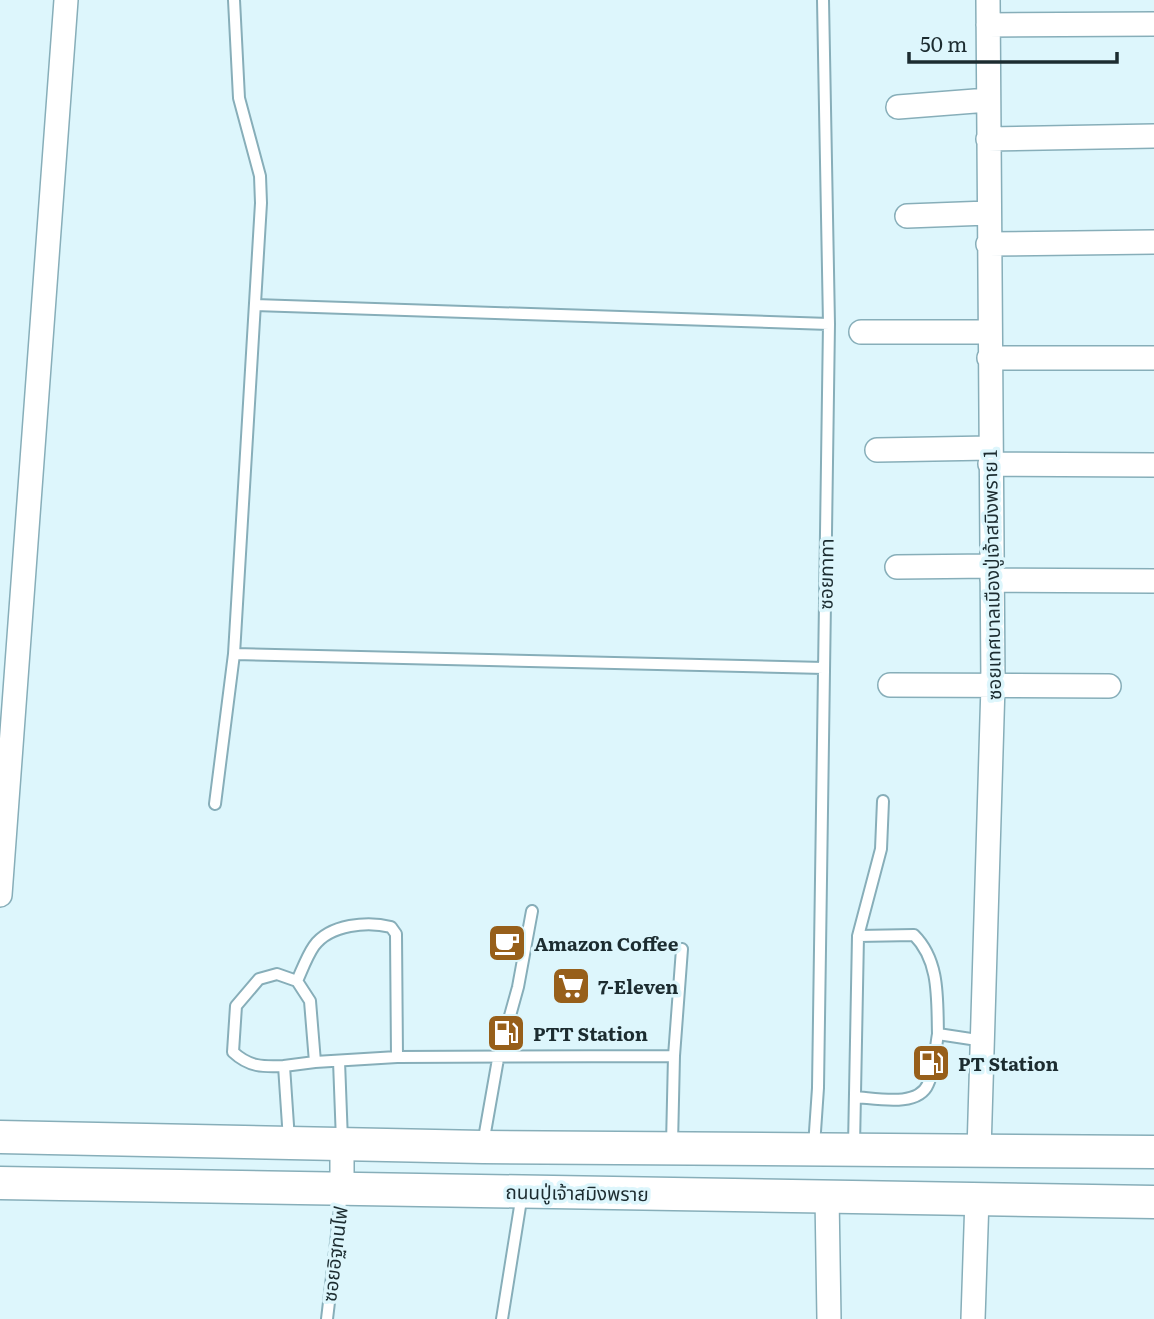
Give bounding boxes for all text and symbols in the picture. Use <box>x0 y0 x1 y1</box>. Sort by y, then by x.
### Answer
scale bar <box>909 21 1117 65</box>
text: 50 m <box>920 27 967 58</box>
street label: ซอยเทศบาลเมืองปู่เจ้าสมิงพราย 1 <box>975 449 1007 700</box>
street label: ซอยทาทา <box>810 538 840 610</box>
cafe icon: Amazon Coffee <box>486 922 528 964</box>
place label: Amazon Coffee <box>534 929 679 957</box>
supermarket icon: 7-Eleven <box>550 965 592 1007</box>
place label: 7-Eleven <box>598 972 679 1000</box>
fuel station icon: PTT Station <box>485 1012 527 1054</box>
place label: PTT Station <box>533 1019 648 1047</box>
fuel station icon: PT Station <box>910 1042 952 1084</box>
place label: PT Station <box>958 1049 1059 1077</box>
street label: ถนนปู่เจ้าสมิงพราย <box>505 1177 649 1207</box>
street label: ซอยอิฐทนไฟ <box>314 1205 354 1303</box>

